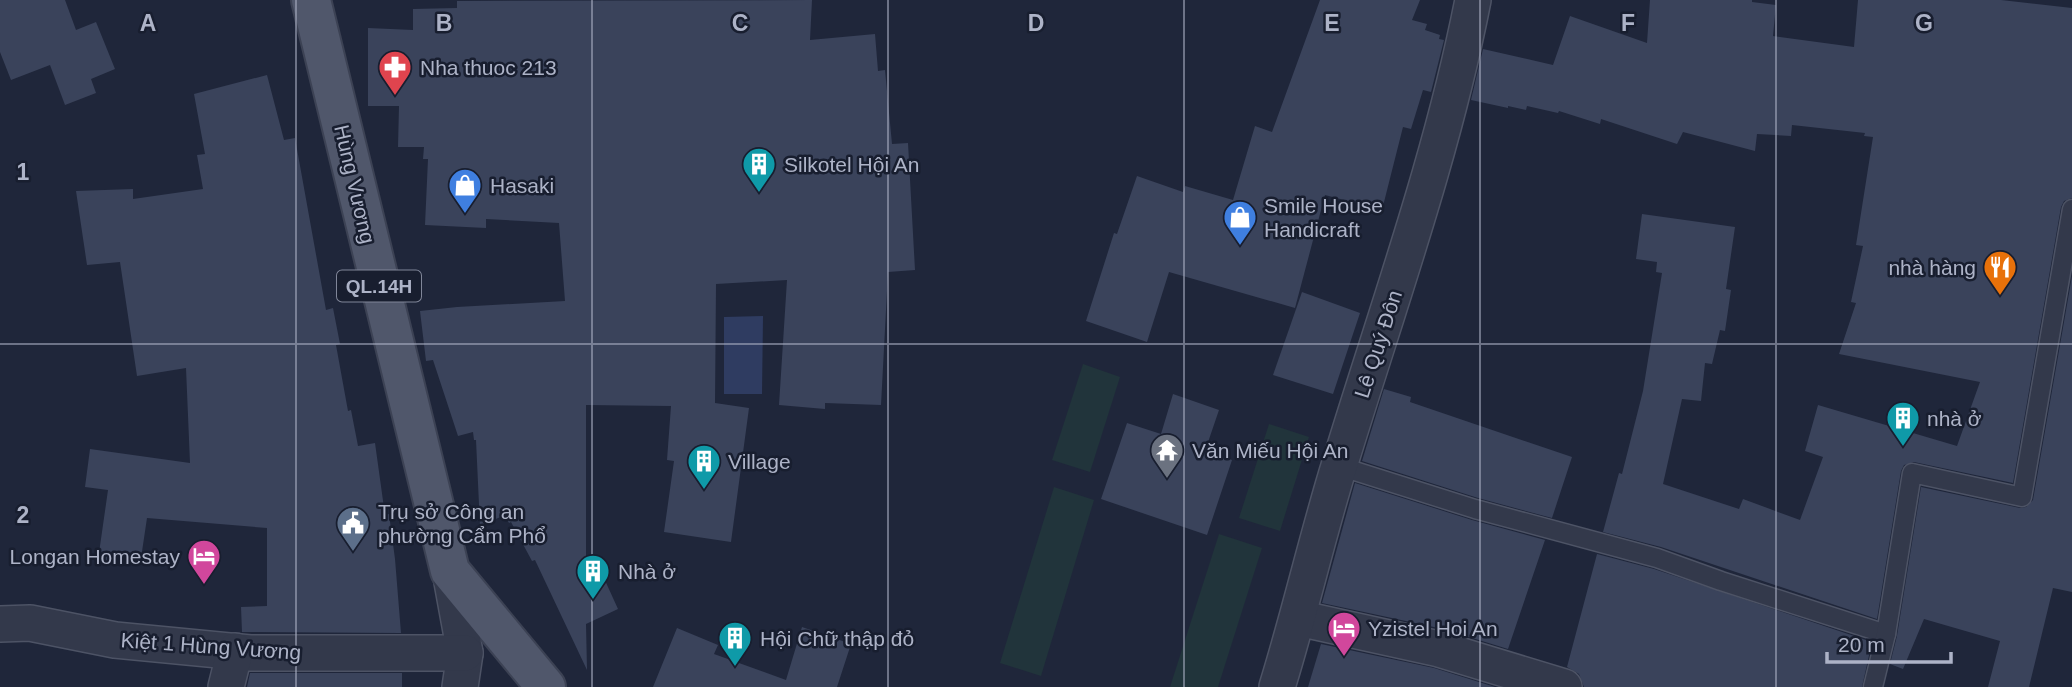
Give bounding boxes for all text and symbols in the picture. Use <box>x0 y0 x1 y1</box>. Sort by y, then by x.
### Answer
text: A <box>140 10 156 36</box>
text: B <box>436 10 452 36</box>
text: C <box>732 10 748 36</box>
text: D <box>1028 10 1044 36</box>
text: E <box>1324 10 1340 36</box>
text: F <box>1621 10 1635 36</box>
text: G <box>1915 10 1933 36</box>
pharmacy icon: Nha thuoc 213 <box>376 48 414 97</box>
place label: Nha thuoc 213 <box>420 56 557 79</box>
street label: Hùng Vương <box>330 122 380 246</box>
building icon: Silkotel Hội An <box>740 145 778 194</box>
place label: Silkotel Hội An <box>784 153 919 176</box>
text: 1 <box>17 159 30 185</box>
shop icon: Hasaki <box>446 166 484 215</box>
place label: Hasaki <box>490 174 554 197</box>
place label: Smile House Handicraft <box>1264 194 1383 241</box>
shop icon: Smile House Handicraft <box>1221 198 1259 247</box>
restaurant icon: nhà hàng <box>1981 248 2019 297</box>
place label: nhà hàng <box>1888 256 1976 279</box>
road number: QL.14H <box>337 270 421 302</box>
street label: Lê Quý Đôn <box>1350 287 1406 401</box>
building icon: nhà ở <box>1884 399 1922 448</box>
place label: nhà ở <box>1927 407 1982 430</box>
temple icon: Văn Miếu Hội An <box>1148 431 1186 480</box>
place label: Văn Miếu Hội An <box>1192 439 1348 462</box>
building icon: Village <box>685 442 723 491</box>
place label: Village <box>728 450 791 473</box>
place label: Trụ sở Công an phường Cẩm Phổ <box>378 500 546 547</box>
text: 2 <box>17 502 29 528</box>
public building icon: Trụ sở Công an phường Cẩm Phổ <box>334 504 372 553</box>
hotel icon: Longan Homestay <box>185 537 223 586</box>
place label: Longan Homestay <box>10 545 180 568</box>
building icon: Nhà ở <box>574 552 612 601</box>
place label: Nhà ở <box>618 560 676 583</box>
hotel icon: Yzistel Hoi An <box>1325 609 1363 658</box>
place label: Yzistel Hoi An <box>1368 617 1498 640</box>
building icon: Hội Chữ thập đỏ <box>716 619 754 668</box>
scale bar <box>1827 620 1951 664</box>
place label: Hội Chữ thập đỏ <box>760 627 914 650</box>
street label: Kiệt 1 Hùng Vương <box>120 628 302 664</box>
text: 20 m <box>1838 633 1885 656</box>

